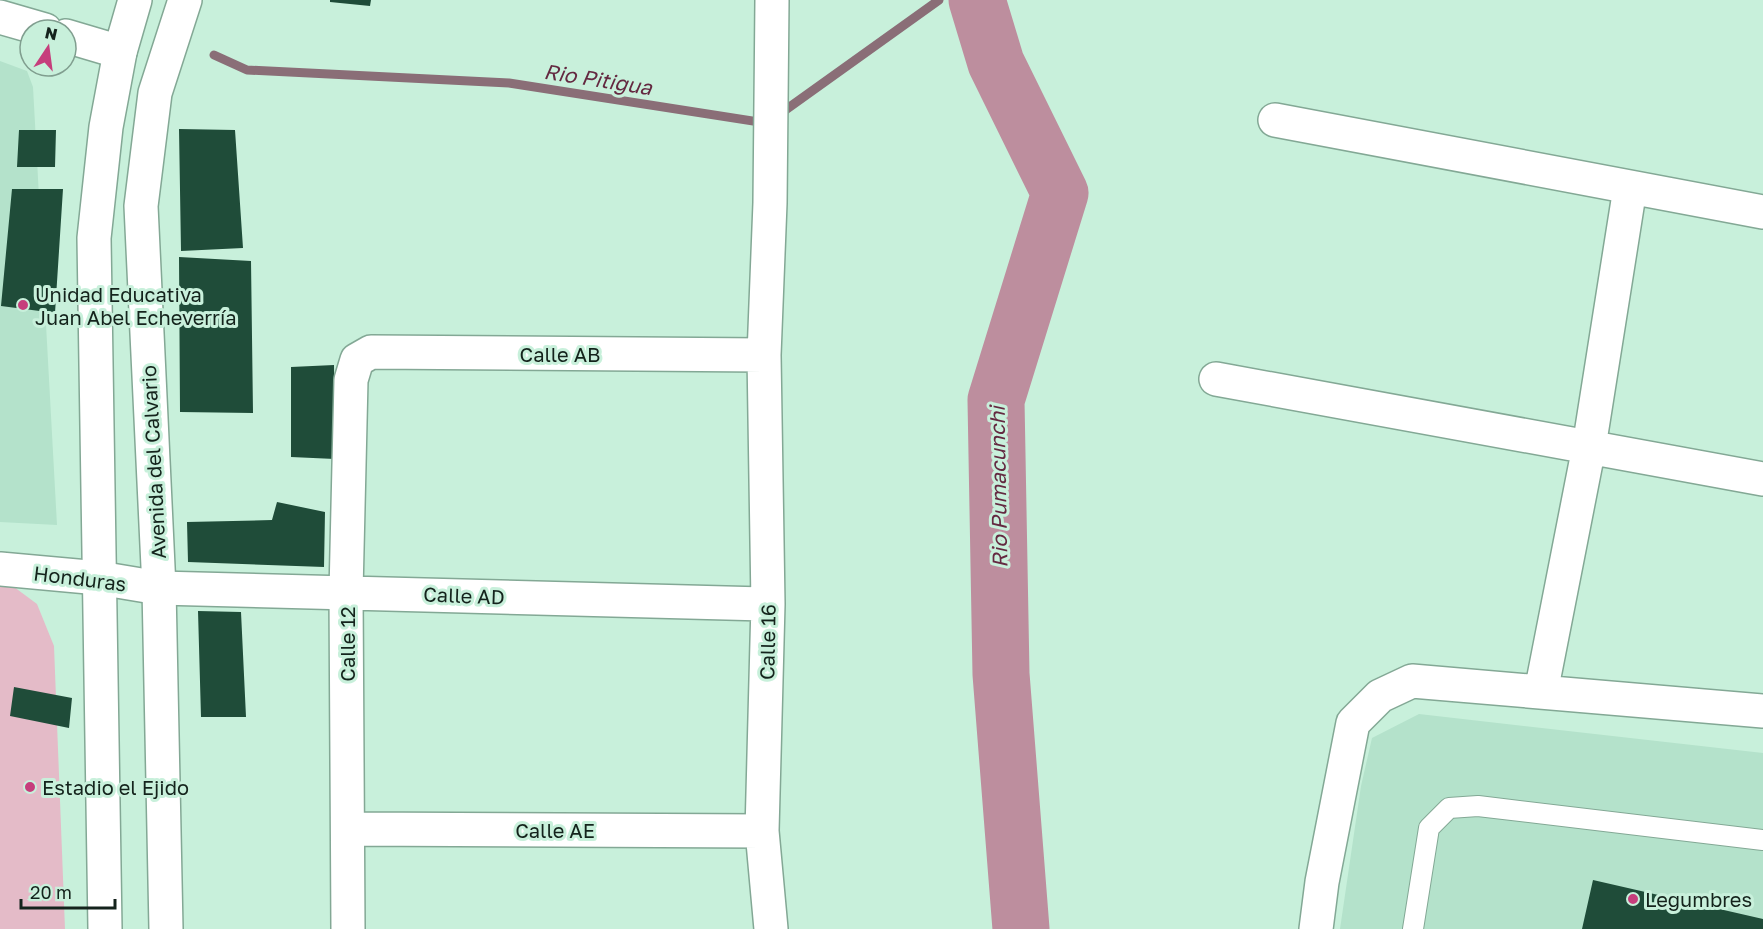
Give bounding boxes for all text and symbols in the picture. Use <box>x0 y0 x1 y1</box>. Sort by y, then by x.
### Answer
north arrow <box>18 18 78 78</box>
text: N <box>43 22 60 44</box>
water label: Rio Pitigua <box>542 58 655 101</box>
place label: Unidad Educativa Juan Abel Echeverría <box>35 282 237 329</box>
marker: Unidad Educativa Juan Abel Echeverría <box>16 298 30 312</box>
street label: Calle AB <box>520 342 600 366</box>
street label: Avenida del Calvario <box>136 364 170 560</box>
water label: Rio Pumacunchi <box>984 404 1012 568</box>
street label: Honduras <box>32 560 128 596</box>
street label: Calle AD <box>423 582 505 608</box>
street label: Calle 16 <box>754 604 780 680</box>
street label: Calle 12 <box>335 606 359 682</box>
place label: Estadio el Ejido <box>42 775 189 799</box>
marker: Estadio el Ejido <box>23 780 37 794</box>
street label: Calle AE <box>515 818 595 842</box>
scale bar <box>21 872 116 910</box>
text: 20 m <box>30 881 72 903</box>
place label: Legumbres <box>1645 887 1752 911</box>
marker: Legumbres <box>1626 892 1640 906</box>

